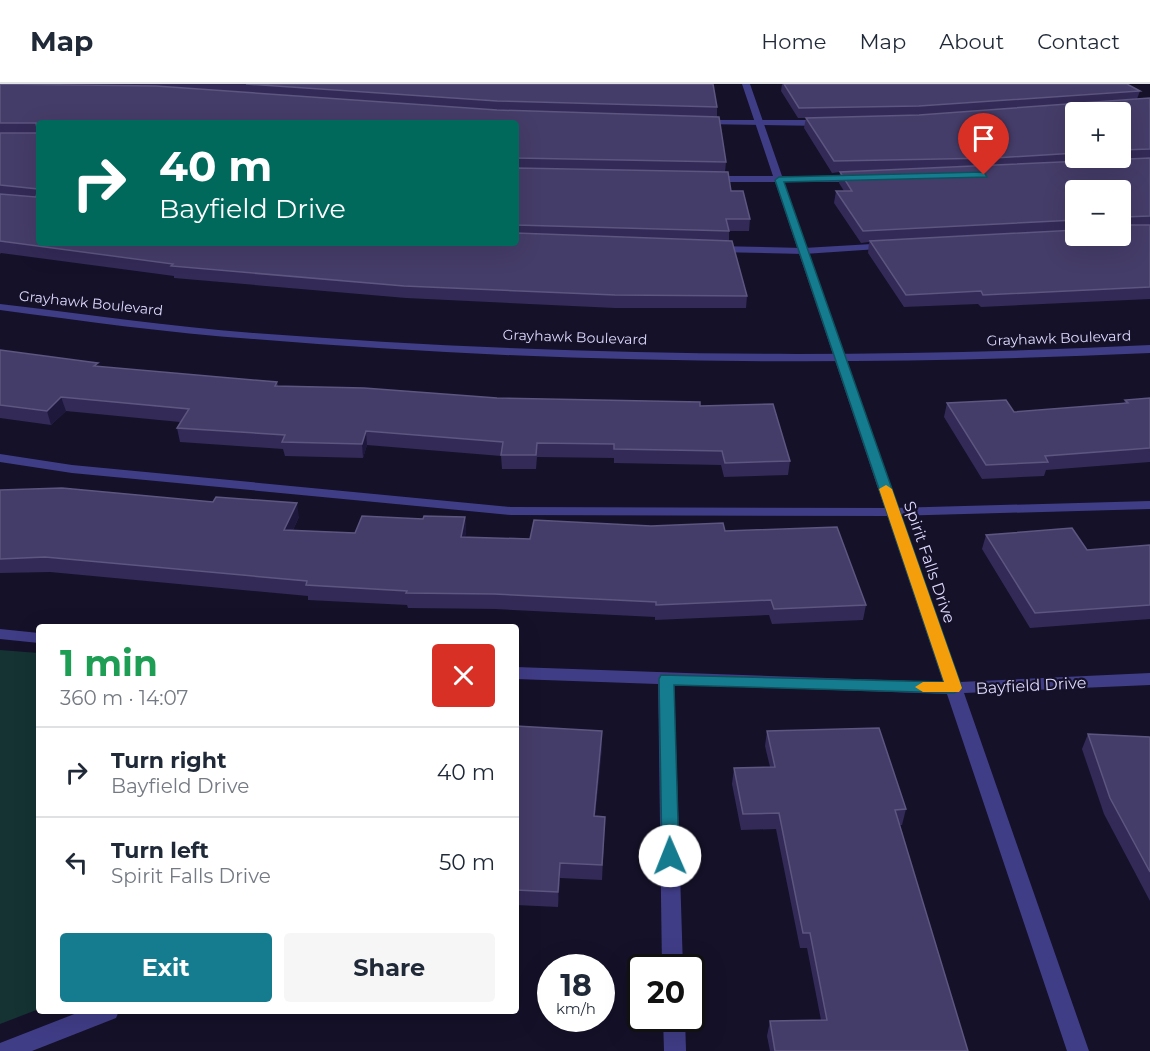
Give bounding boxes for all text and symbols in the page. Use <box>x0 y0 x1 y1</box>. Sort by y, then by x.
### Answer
text: Map <box>30 24 93 58</box>
text: Home <box>761 29 826 54</box>
text: Map <box>859 29 906 54</box>
text: About <box>939 29 1004 54</box>
text: Contact <box>1037 29 1120 54</box>
map controls <box>1065 102 1131 246</box>
button: + <box>1065 102 1131 168</box>
pin <box>958 113 1009 175</box>
icon: arrive <box>967 122 1000 155</box>
text: 40 m <box>159 140 272 192</box>
icon: right <box>60 144 138 222</box>
button: − <box>1065 180 1131 246</box>
text: Bayfield Drive <box>159 192 346 225</box>
street label: Grayhawk Boulevard <box>18 286 164 320</box>
street label: Grayhawk Boulevard <box>502 325 648 349</box>
street label: Grayhawk Boulevard <box>986 326 1132 350</box>
street label: Spirit Falls Drive <box>900 499 959 626</box>
text: 1 min <box>60 641 158 685</box>
button: close <box>432 644 495 707</box>
street label: Bayfield Drive <box>975 673 1087 698</box>
text: 360 m · 14:07 <box>60 686 188 710</box>
text: Turn right <box>111 747 226 774</box>
icon: right <box>60 756 93 789</box>
text: 40 m <box>437 759 495 786</box>
text: Bayfield Drive <box>111 774 249 798</box>
position arrow <box>638 824 702 888</box>
text: Turn left <box>111 837 209 864</box>
icon: left <box>60 846 93 879</box>
text: 50 m <box>439 849 495 876</box>
text: Spirit Falls Drive <box>111 864 271 888</box>
button: Exit <box>60 933 272 1002</box>
button: Share <box>284 933 495 1002</box>
speed limit sign: 20 <box>627 954 705 1032</box>
text: 18 <box>560 967 592 1004</box>
text: km/h <box>556 999 596 1018</box>

